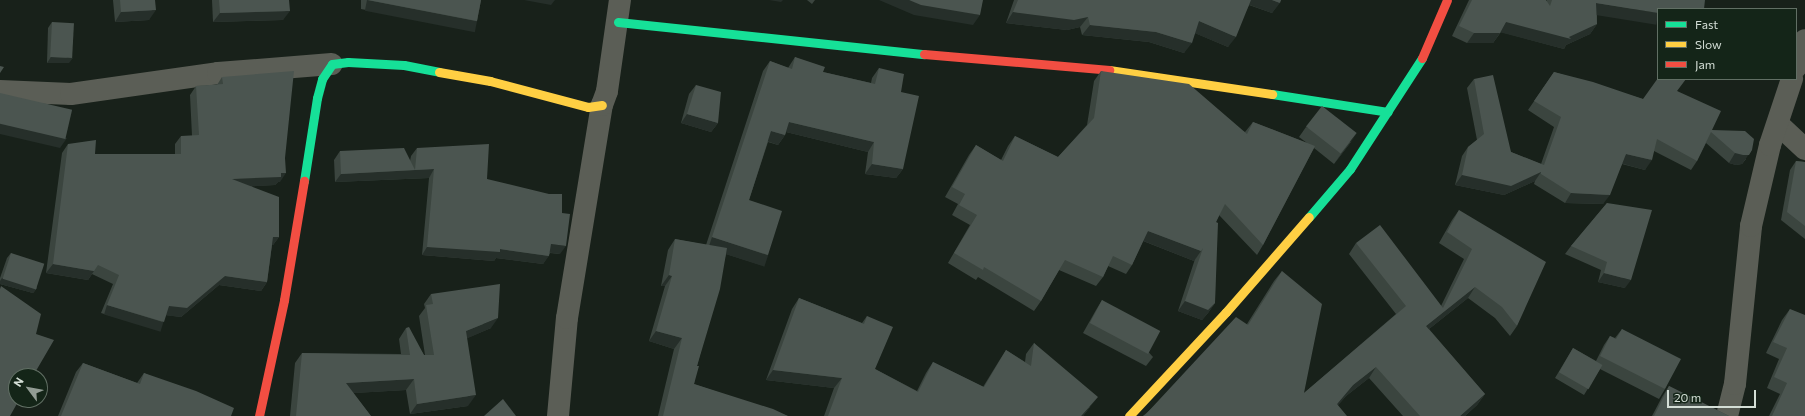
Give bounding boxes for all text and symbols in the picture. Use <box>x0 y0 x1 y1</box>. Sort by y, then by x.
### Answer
legend <box>1657 8 1797 80</box>
text: Fast <box>1695 17 1718 31</box>
text: Slow <box>1695 37 1722 51</box>
text: Jam <box>1695 57 1715 71</box>
north arrow <box>8 368 48 408</box>
text: N <box>11 375 26 389</box>
scale bar <box>1669 382 1758 408</box>
text: 20 m <box>1674 390 1701 404</box>

